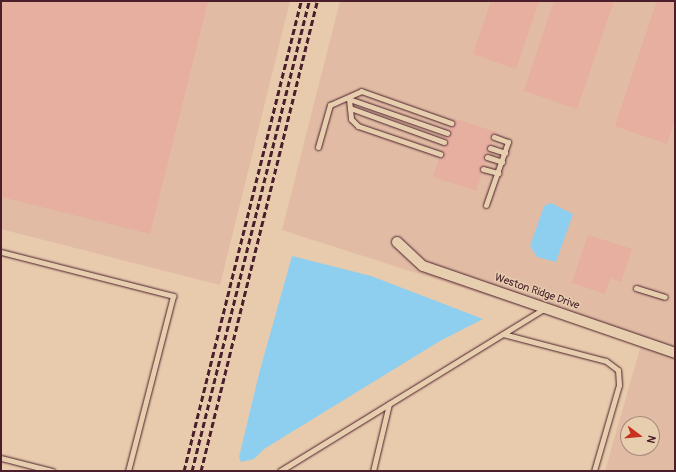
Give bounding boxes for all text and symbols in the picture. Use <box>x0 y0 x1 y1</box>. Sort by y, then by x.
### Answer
street label: Weston Ridge Drive <box>493 271 581 313</box>
north arrow <box>620 416 660 456</box>
text: N <box>644 434 658 445</box>

